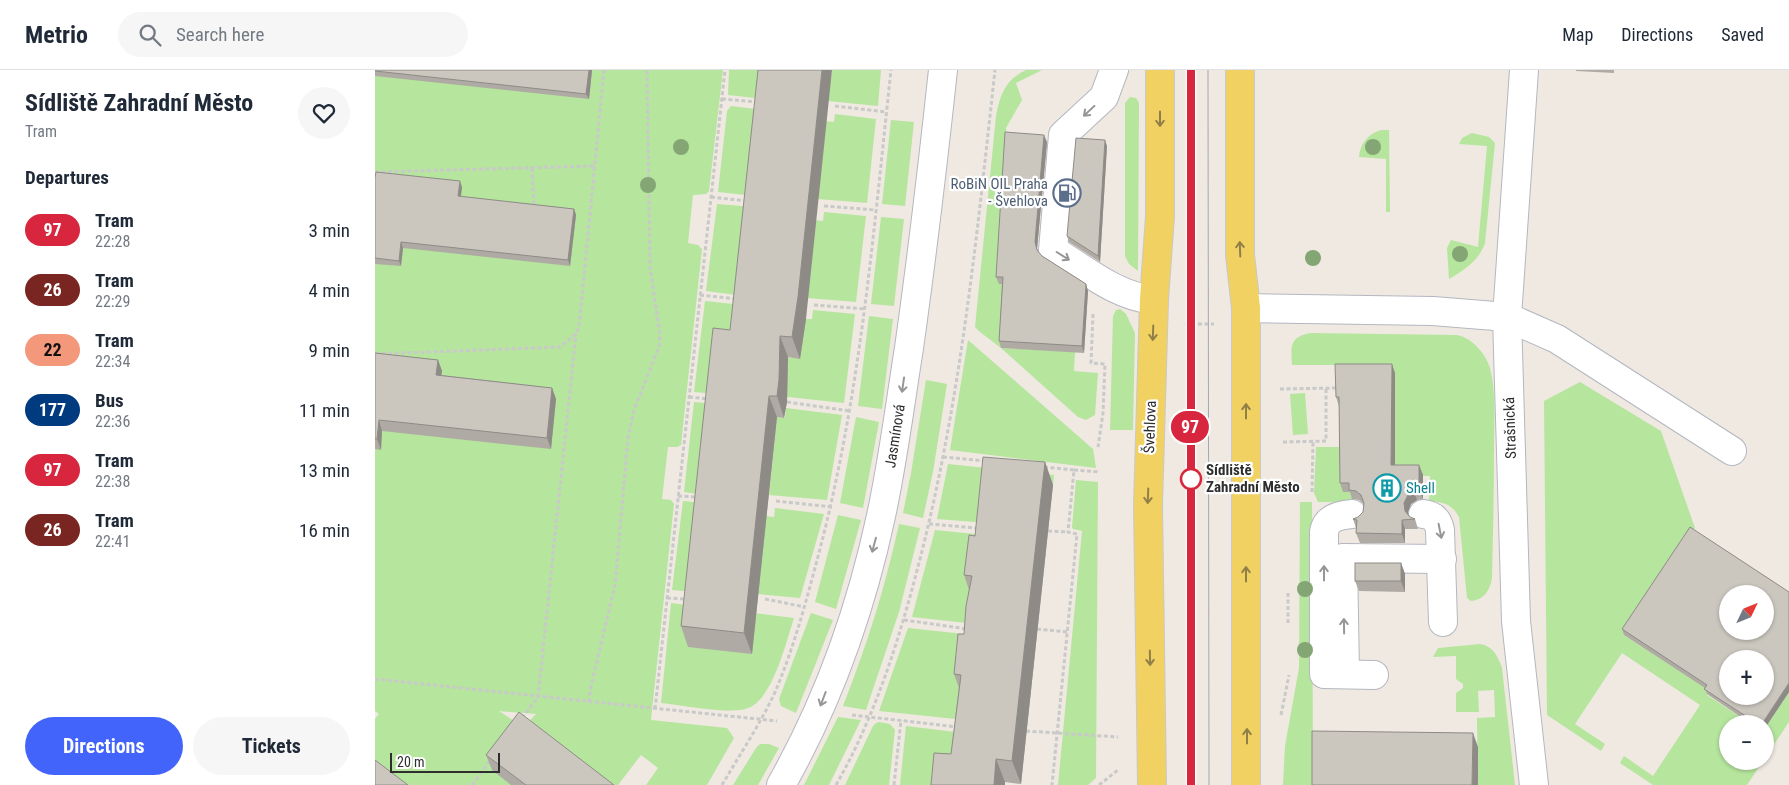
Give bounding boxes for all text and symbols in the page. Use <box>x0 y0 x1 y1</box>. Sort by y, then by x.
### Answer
search box <box>118 12 468 57</box>
text: Metrio <box>25 21 88 49</box>
icon: search <box>136 21 164 49</box>
text: Search here <box>176 23 264 46</box>
text: Map <box>1562 24 1593 45</box>
text: Directions <box>1621 24 1693 45</box>
text: Saved <box>1721 24 1764 45</box>
button: heart <box>298 87 350 139</box>
text: Sídliště Zahradní Město <box>25 89 253 117</box>
one-way arrow <box>1082 105 1095 117</box>
one-way arrow <box>1155 110 1165 126</box>
text: Tram <box>25 122 57 141</box>
text: Departures <box>25 166 109 189</box>
place label: RoBiN OIL Praha - Švehlova <box>951 175 1048 210</box>
fuel station icon: RoBiN OIL Praha - Švehlova <box>1052 178 1082 208</box>
text: Tram <box>95 209 134 232</box>
text: 97 <box>43 219 62 240</box>
text: 3 min <box>308 219 350 242</box>
text: 22:28 <box>95 232 130 251</box>
one-way arrow <box>1236 241 1245 257</box>
one-way arrow <box>1055 251 1069 261</box>
text: Tram <box>95 269 134 292</box>
text: 26 <box>43 279 62 300</box>
text: 4 min <box>308 279 350 302</box>
text: 22:29 <box>95 292 130 311</box>
one-way arrow <box>1148 325 1158 341</box>
text: Tram <box>95 329 134 352</box>
text: 22 <box>43 339 62 360</box>
text: 9 min <box>308 339 350 362</box>
text: 22:34 <box>95 352 130 371</box>
one-way arrow <box>898 377 908 393</box>
text: Bus <box>95 389 124 412</box>
street label: Strašnická <box>1500 397 1520 459</box>
text: 177 <box>39 399 66 420</box>
text: 11 min <box>299 399 350 422</box>
street label: Švehlova <box>1140 400 1160 454</box>
street label: Jasmínová <box>881 403 909 469</box>
one-way arrow <box>1241 404 1251 420</box>
line badge: 97 <box>1167 411 1213 443</box>
text: 22:36 <box>95 412 130 431</box>
text: 97 <box>1181 416 1199 437</box>
text: Tram <box>95 449 134 472</box>
text: 97 <box>43 459 62 480</box>
text: 13 min <box>299 459 350 482</box>
place label: Sídliště Zahradní Město <box>1206 461 1300 496</box>
marker: Sídliště Zahradní Město <box>1180 468 1202 490</box>
text: 22:38 <box>95 472 130 491</box>
building icon: Shell <box>1372 473 1402 503</box>
place label: Shell <box>1406 479 1435 497</box>
one-way arrow <box>1144 488 1153 504</box>
text: Tram <box>95 509 134 532</box>
text: 26 <box>43 519 62 540</box>
text: 16 min <box>299 519 350 542</box>
one-way arrow <box>1436 523 1445 539</box>
text: 22:41 <box>95 532 130 551</box>
one-way arrow <box>868 537 878 553</box>
one-way arrow <box>1319 565 1329 582</box>
one-way arrow <box>1241 566 1251 582</box>
north arrow <box>1719 585 1774 640</box>
map controls <box>1719 585 1774 770</box>
one-way arrow <box>1339 618 1349 634</box>
one-way arrow <box>1145 650 1155 666</box>
button: + <box>1719 650 1774 705</box>
one-way arrow <box>818 691 827 707</box>
button: − <box>1719 715 1774 770</box>
button: Directions <box>25 717 183 775</box>
button: Tickets <box>193 717 350 775</box>
one-way arrow <box>1242 729 1252 745</box>
scale bar <box>390 750 500 773</box>
text: 20 m <box>397 754 425 770</box>

